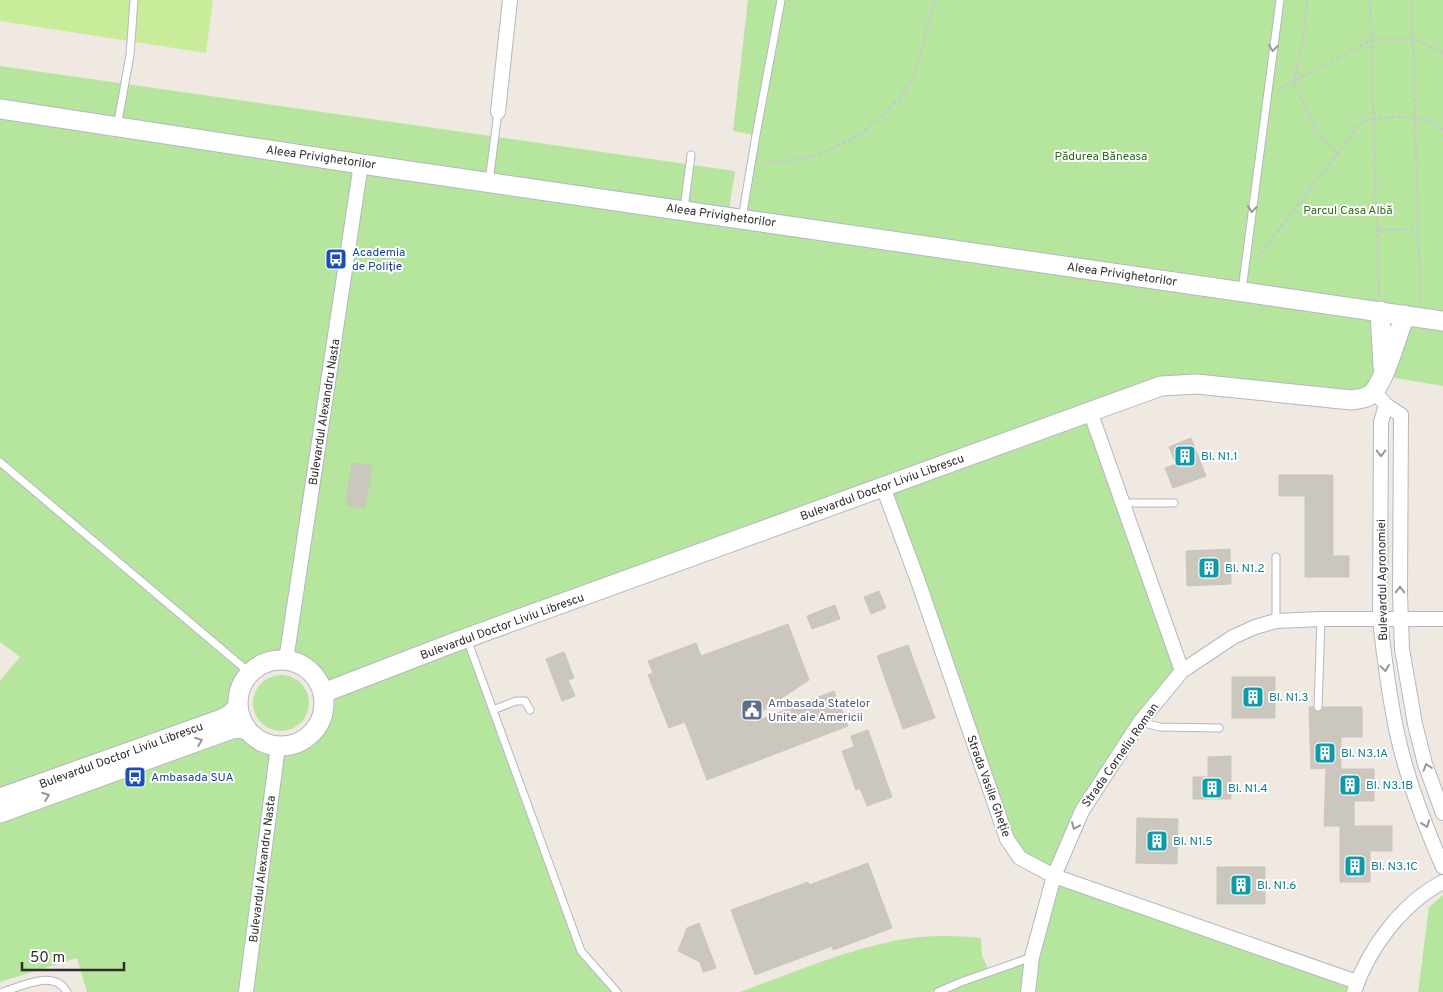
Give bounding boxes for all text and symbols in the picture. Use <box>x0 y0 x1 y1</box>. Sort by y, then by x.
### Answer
one-way arrow <box>1268 45 1279 53</box>
street label: Aleea Privighetorilor <box>265 142 377 174</box>
park label: Pădurea Băneasa <box>1055 149 1147 165</box>
street label: Aleea Privighetorilor <box>665 200 777 232</box>
park label: Parcul Casa Albă <box>1303 203 1393 219</box>
one-way arrow <box>1247 206 1258 214</box>
place label: Academia de Poliție <box>352 245 405 275</box>
bus stop icon: Academia de Poliție <box>324 247 348 271</box>
street label: Aleea Privighetorilor <box>1066 259 1178 291</box>
street label: Bulevardul Alexandru Nasta <box>306 338 344 486</box>
building icon: Bl. N1.1 <box>1173 444 1197 468</box>
place label: Bl. N1.1 <box>1201 449 1238 465</box>
one-way arrow <box>1376 450 1386 457</box>
street label: Bulevardul Doctor Liviu Librescu <box>798 451 967 525</box>
street label: Bulevardul Agronomiei <box>1374 519 1392 641</box>
building icon: Bl. N1.2 <box>1197 556 1221 580</box>
place label: Bl. N1.2 <box>1225 561 1264 577</box>
one-way arrow <box>1395 586 1405 594</box>
street label: Bulevardul Doctor Liviu Librescu <box>418 590 587 664</box>
one-way arrow <box>1380 663 1390 672</box>
building icon: Bl. N1.3 <box>1241 685 1265 709</box>
place label: Bl. N1.3 <box>1269 690 1308 706</box>
place label: Ambasada Statelor Unite ale Americii <box>768 696 871 726</box>
public building icon: Ambasada Statelor Unite ale Americii <box>740 698 764 722</box>
street label: Strada Corneliu Roman <box>1079 700 1163 811</box>
street label: Bulevardul Doctor Liviu Librescu <box>37 719 206 793</box>
street label: Strada Vasile Gheție <box>962 733 1014 839</box>
one-way arrow <box>194 737 203 747</box>
building icon: Bl. N3.1A <box>1313 741 1337 765</box>
place label: Bl. N3.1A <box>1341 746 1388 762</box>
one-way arrow <box>1423 763 1433 772</box>
bus stop icon: Ambasada SUA <box>123 765 147 789</box>
place label: Ambasada SUA <box>151 770 234 786</box>
building icon: Bl. N3.1B <box>1338 773 1362 797</box>
building icon: Bl. N1.4 <box>1200 776 1224 800</box>
place label: Bl. N3.1B <box>1366 778 1413 794</box>
place label: Bl. N1.4 <box>1228 781 1268 797</box>
one-way arrow <box>41 792 50 802</box>
street label: Bulevardul Alexandru Nasta <box>246 795 280 944</box>
one-way arrow <box>1420 820 1430 828</box>
one-way arrow <box>1070 821 1081 830</box>
building icon: Bl. N1.5 <box>1145 829 1169 853</box>
place label: Bl. N1.5 <box>1173 834 1213 850</box>
building icon: Bl. N3.1C <box>1343 854 1367 878</box>
place label: Bl. N3.1C <box>1371 859 1418 875</box>
building icon: Bl. N1.6 <box>1229 873 1253 897</box>
place label: Bl. N1.6 <box>1257 878 1296 894</box>
scale bar <box>22 940 125 972</box>
text: 50 m <box>30 949 65 968</box>

